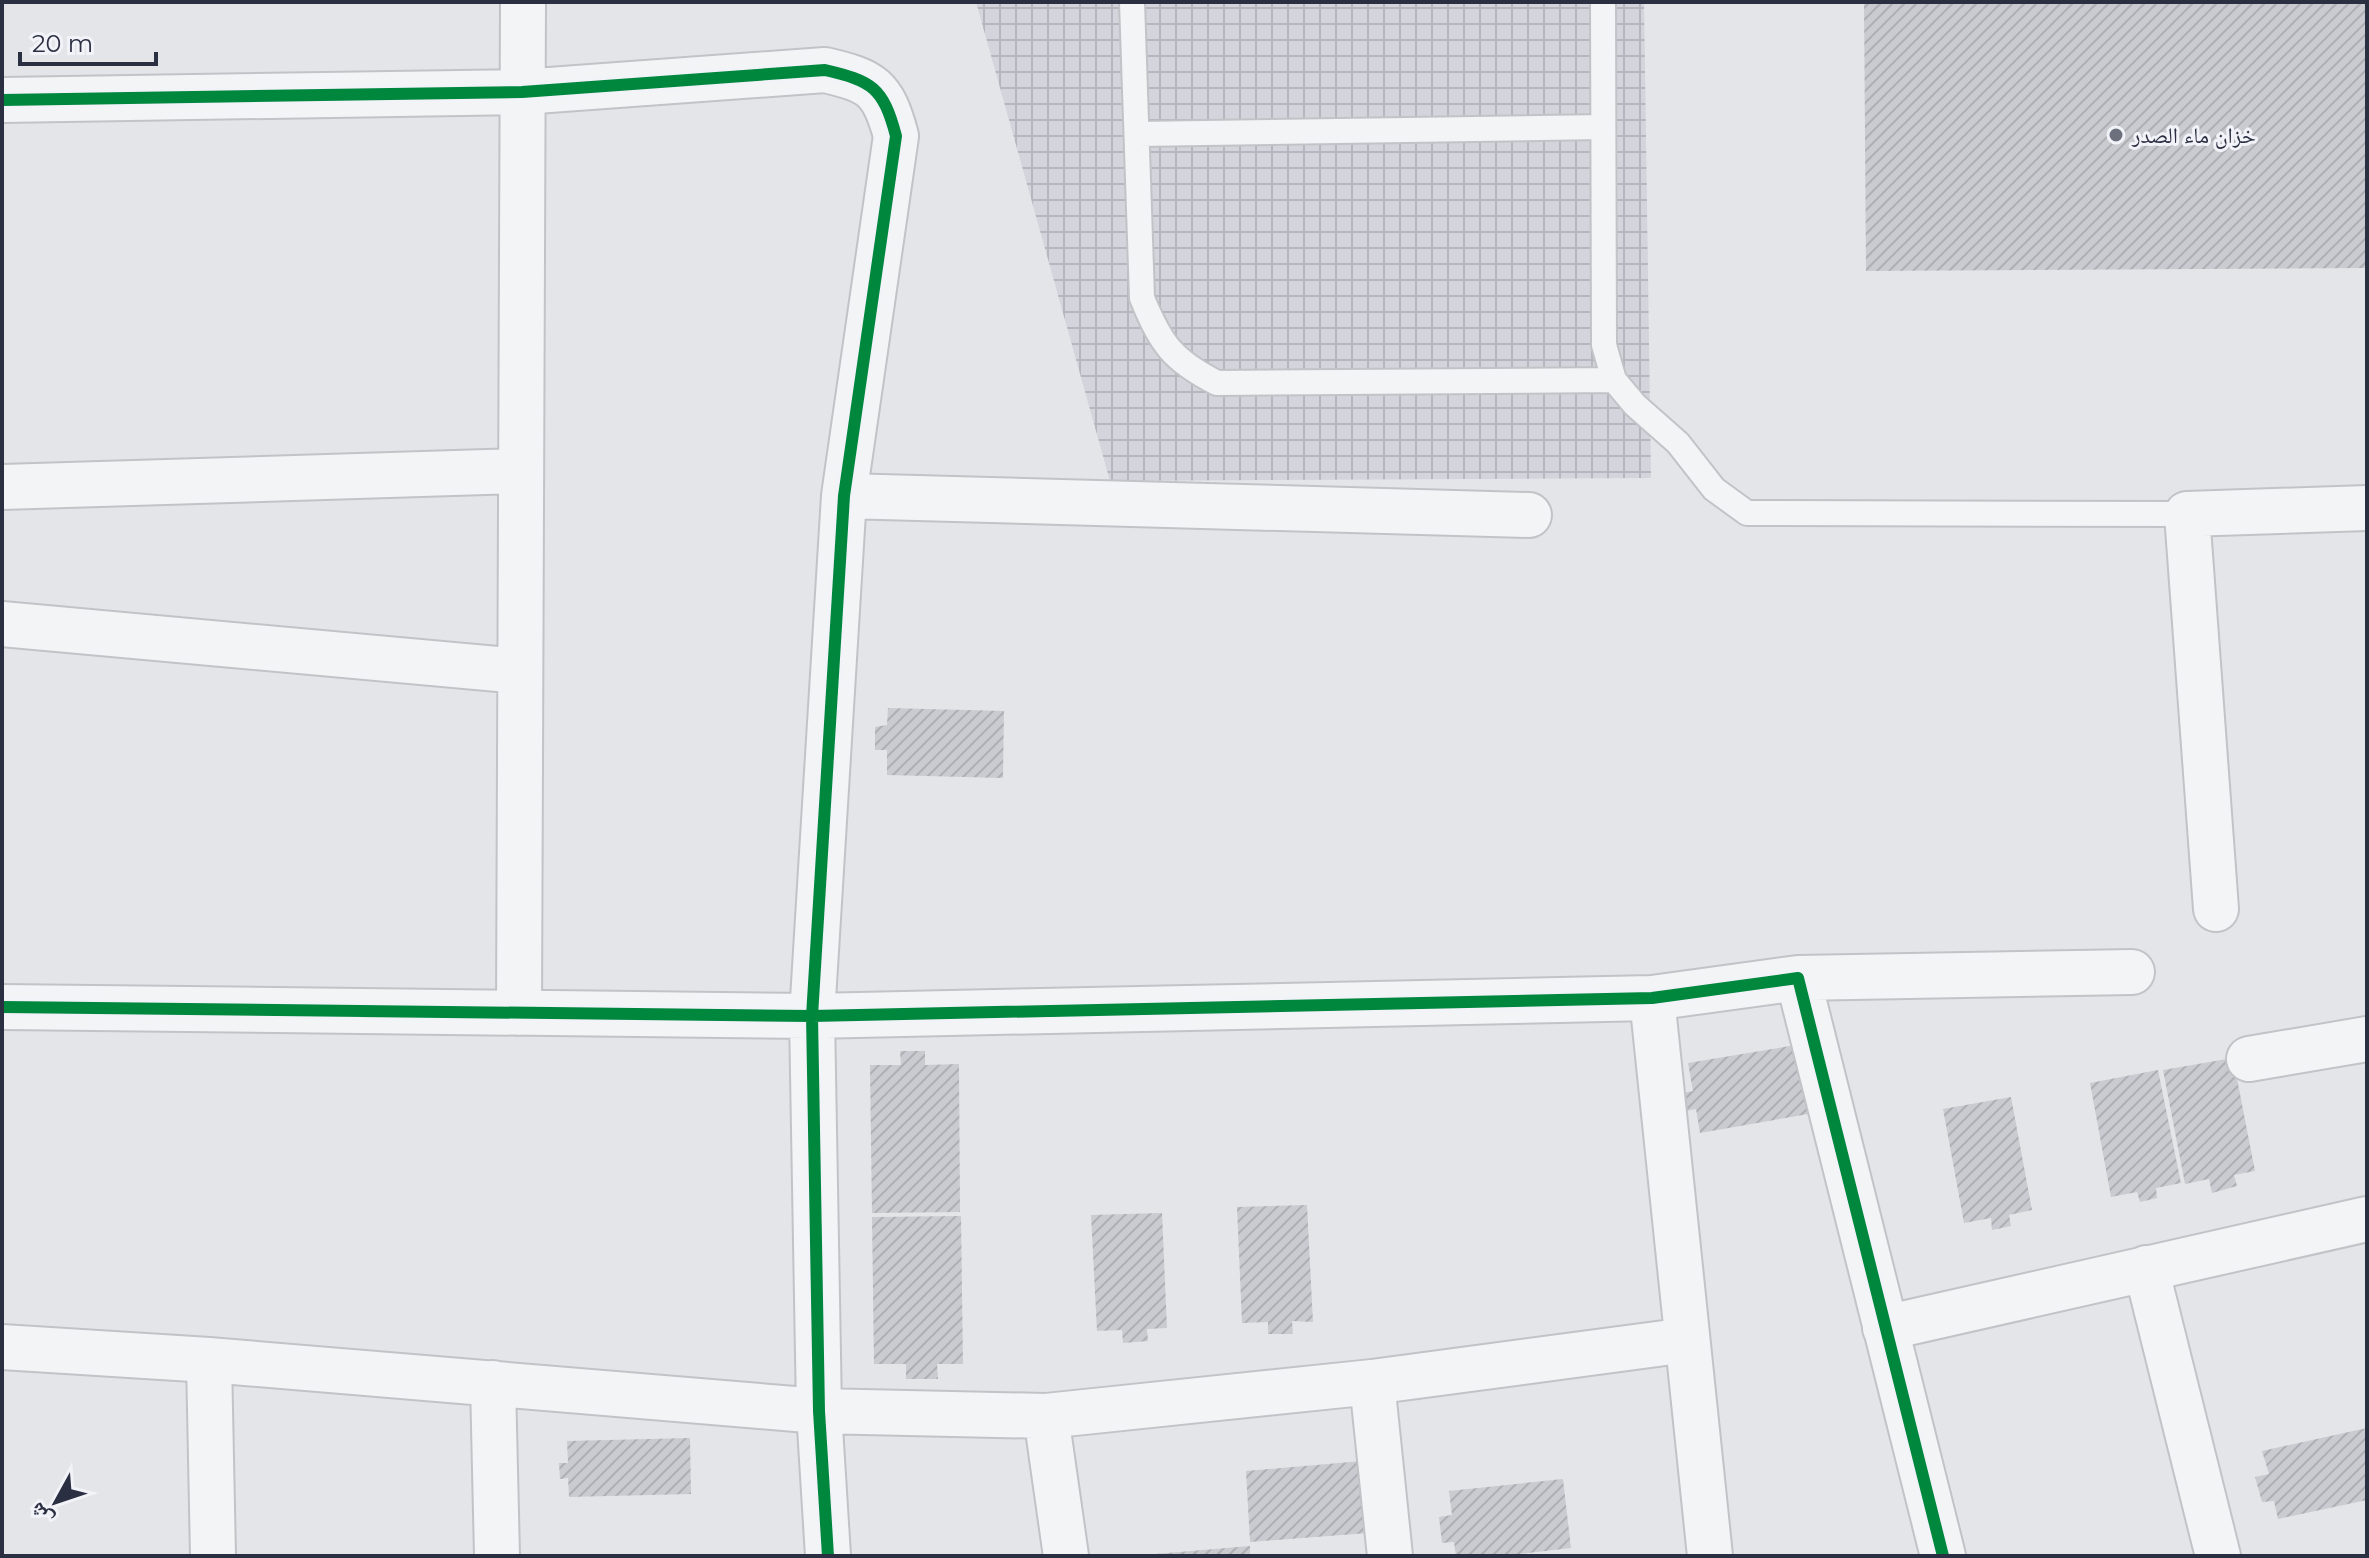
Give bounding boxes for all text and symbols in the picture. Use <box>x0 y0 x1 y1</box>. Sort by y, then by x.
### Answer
scale bar <box>20 16 156 66</box>
text: 20 m <box>32 29 93 58</box>
place label: خزان ماء الصدر <box>2131 122 2256 149</box>
marker: خزان ماء الصدر <box>2107 126 2125 144</box>
north arrow <box>16 1462 96 1542</box>
text: ش <box>23 1497 59 1532</box>

